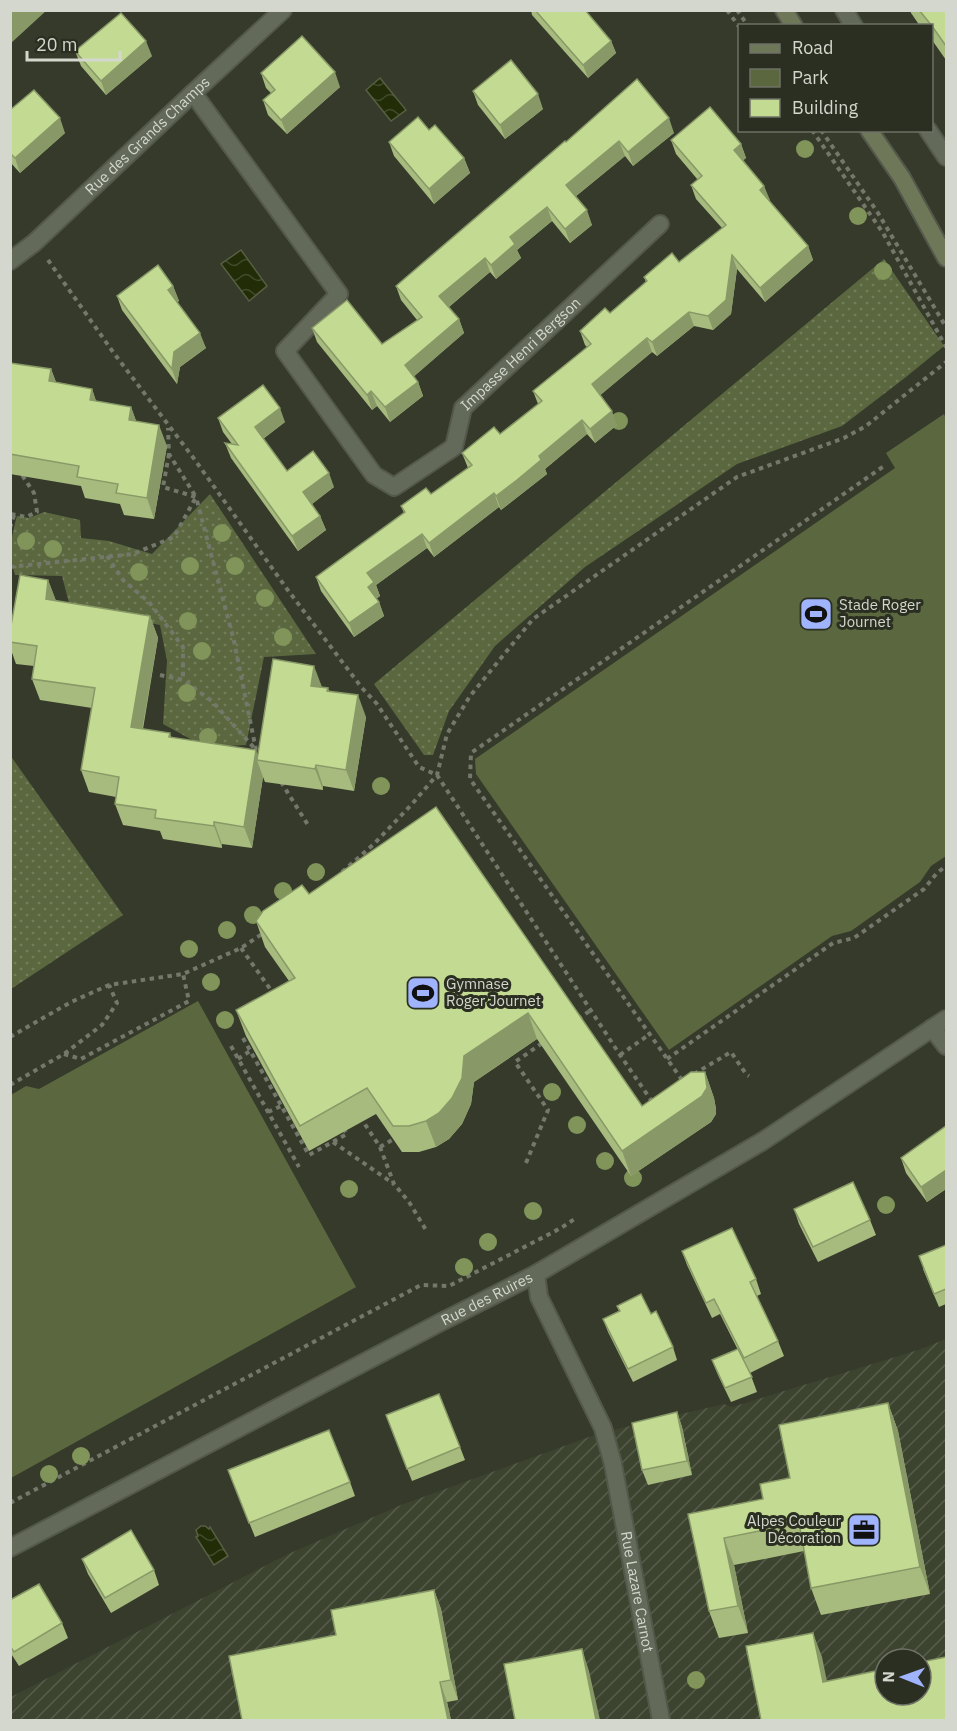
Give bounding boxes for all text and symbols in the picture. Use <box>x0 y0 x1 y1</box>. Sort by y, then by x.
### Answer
scale bar <box>27 24 120 62</box>
legend <box>738 24 933 132</box>
text: 20 m <box>36 33 78 56</box>
text: Road <box>792 36 833 59</box>
text: Park <box>792 66 829 89</box>
street label: Rue des Grands Champs <box>81 72 214 199</box>
text: Building <box>792 96 859 119</box>
street label: Impasse Henri Bergson <box>456 293 585 415</box>
place label: Stade Roger Journet <box>839 595 921 631</box>
sports icon: Stade Roger Journet <box>798 596 834 632</box>
place label: Gymnase Roger Journet <box>446 974 541 1010</box>
sports icon: Gymnase Roger Journet <box>405 975 441 1011</box>
street label: Rue des Ruires <box>437 1267 536 1330</box>
place label: Alpes Couleur Décoration <box>747 1511 841 1547</box>
office icon: Alpes Couleur Décoration <box>846 1512 882 1548</box>
street label: Rue Lazare Carnot <box>617 1530 658 1654</box>
north arrow <box>873 1647 933 1707</box>
text: N <box>878 1671 898 1683</box>

